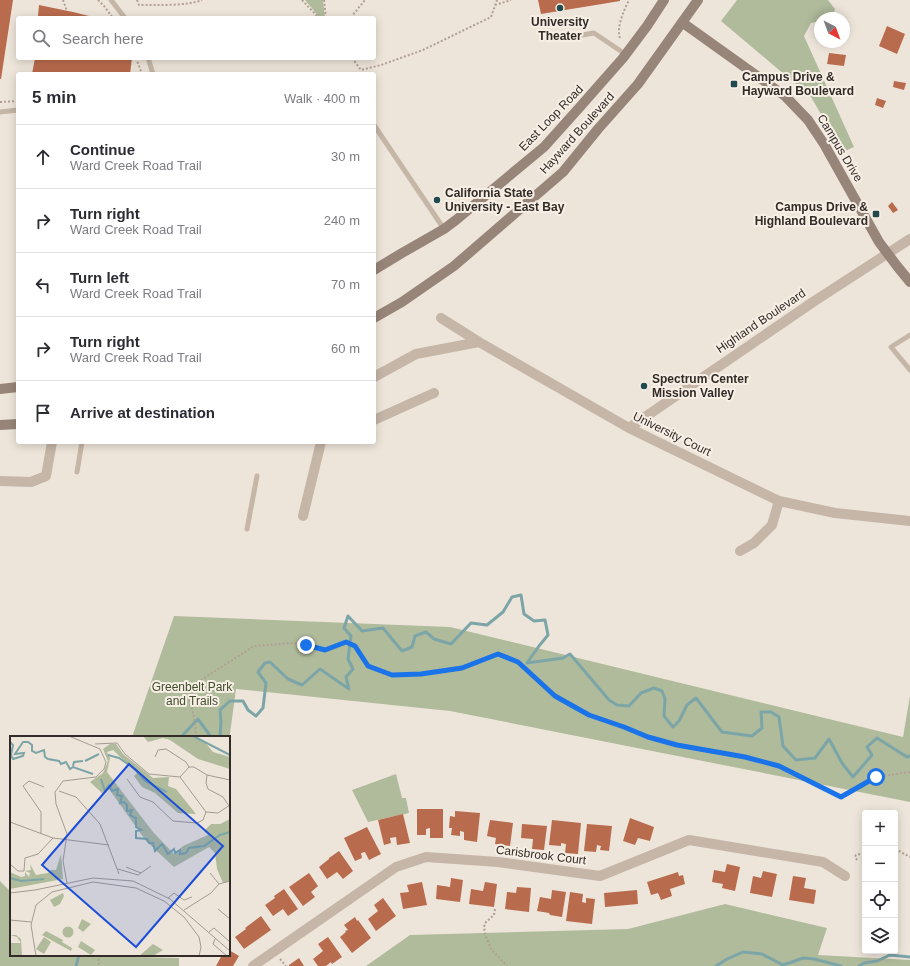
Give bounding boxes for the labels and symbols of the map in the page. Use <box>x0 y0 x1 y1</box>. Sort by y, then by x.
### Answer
marker: University Theater <box>555 3 565 13</box>
north arrow <box>814 12 850 48</box>
place label: University Theater <box>531 15 589 43</box>
place label: Campus Drive & Hayward Boulevard <box>742 70 854 98</box>
marker: Campus Drive & Hayward Boulevard <box>729 79 739 89</box>
street label: East Loop Road <box>516 82 586 154</box>
street label: Hayward Boulevard <box>537 89 617 177</box>
street label: Campus Drive <box>814 112 866 184</box>
place label: California State University - East Bay <box>445 186 565 214</box>
marker: California State University - East Bay <box>432 195 442 205</box>
place label: Campus Drive & Highland Boulevard <box>755 200 868 228</box>
marker: Campus Drive & Highland Boulevard <box>871 209 881 219</box>
street label: Highland Boulevard <box>714 286 808 356</box>
place label: Spectrum Center Mission Valley <box>652 372 749 400</box>
marker: Spectrum Center Mission Valley <box>639 381 649 391</box>
street label: University Court <box>631 409 714 459</box>
route end <box>297 636 315 654</box>
park label: Greenbelt Park and Trails <box>152 680 233 708</box>
inset map <box>10 736 230 956</box>
route start <box>867 768 885 786</box>
street label: Carisbrook Court <box>495 843 588 868</box>

